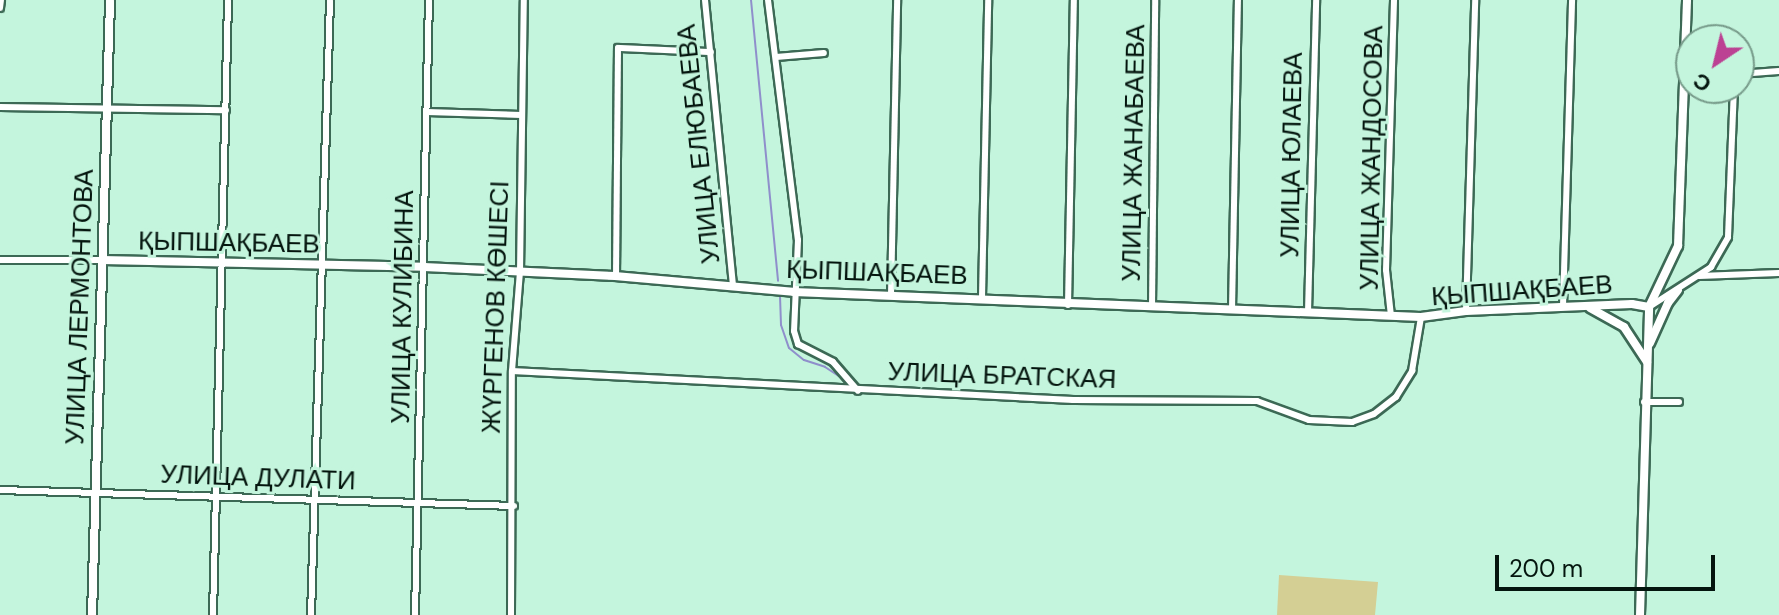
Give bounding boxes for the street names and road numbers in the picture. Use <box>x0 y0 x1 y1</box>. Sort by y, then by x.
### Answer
street label: УЛИЦА ЕЛЮБАЕВА <box>671 23 727 265</box>
street label: УЛИЦА ЖАНАБАЕВА <box>1116 24 1152 282</box>
street label: УЛИЦА ЖАНДОСОВА <box>1354 25 1390 291</box>
street label: УЛИЦА ЮЛАЕВА <box>1275 52 1309 258</box>
street label: УЛИЦА ЛЕРМОНТОВА <box>60 169 100 445</box>
street label: ЖҮРГЕНОВ КӨШЕСІ <box>476 180 516 434</box>
street label: УЛИЦА КУЛИБИНА <box>385 190 421 424</box>
street label: ҚЫПШАҚБАЕВ <box>138 226 320 260</box>
street label: ҚЫПШАҚБАЕВ <box>786 254 968 292</box>
street label: ҚЫПШАҚБАЕВ <box>1430 269 1614 313</box>
street label: УЛИЦА БРАТСКАЯ <box>887 356 1117 396</box>
street label: УЛИЦА ДУЛАТИ <box>160 459 356 497</box>

